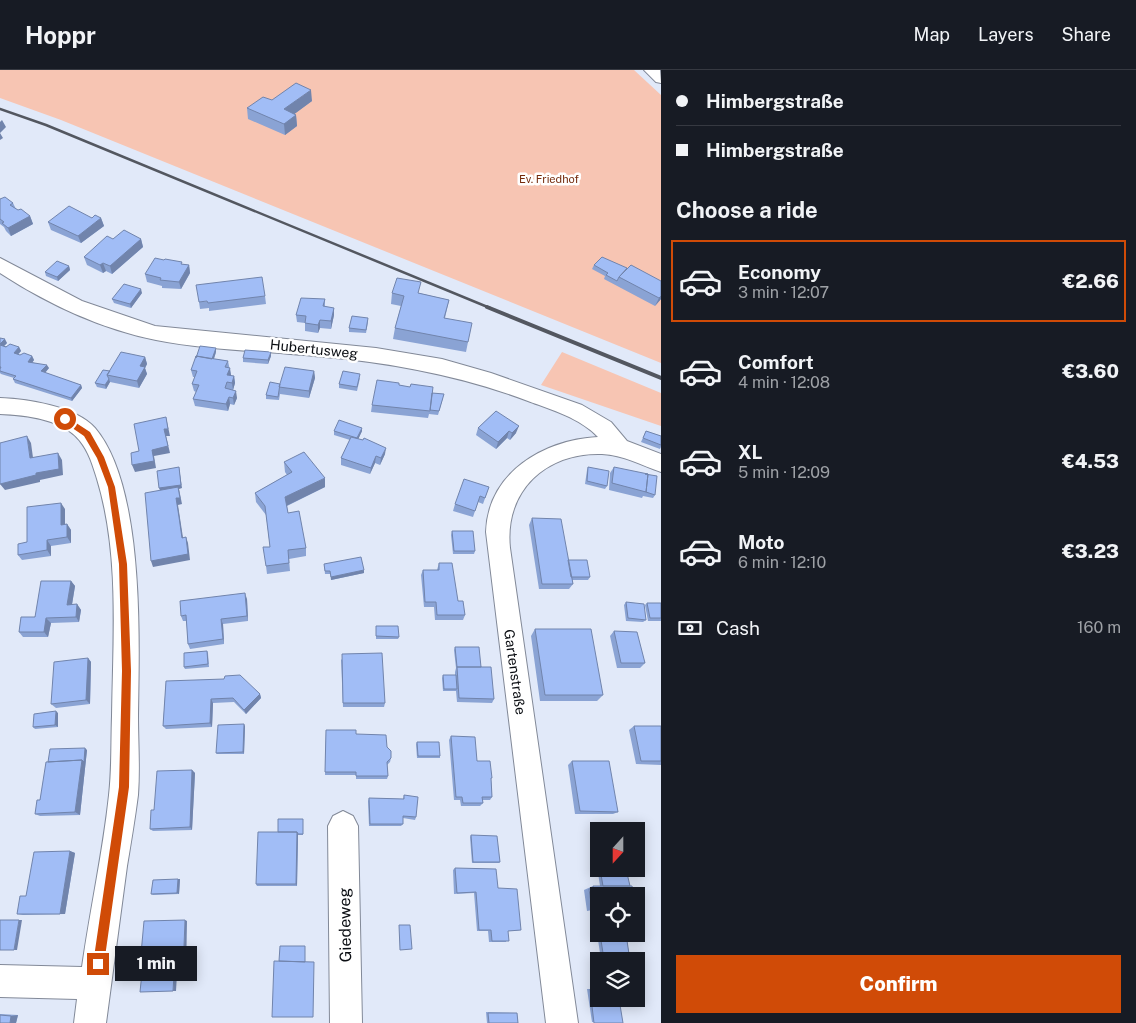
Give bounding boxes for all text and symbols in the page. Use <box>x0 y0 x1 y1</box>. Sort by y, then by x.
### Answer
text: Hoppr <box>25 21 96 49</box>
text: Map <box>914 24 950 45</box>
text: Layers <box>978 24 1034 45</box>
text: Share <box>1062 24 1111 45</box>
text: Himbergstraße <box>706 90 844 112</box>
text: Himbergstraße <box>706 139 844 161</box>
park label: Ev. Friedhof <box>519 173 580 185</box>
text: Choose a ride <box>676 197 818 223</box>
icon: car <box>678 259 723 304</box>
text: Economy <box>738 261 821 283</box>
text: €2.66 <box>1063 270 1119 292</box>
text: 3 min · 12:07 <box>738 283 829 302</box>
street label: Hubertusweg <box>269 336 359 362</box>
icon: car <box>678 349 723 394</box>
text: Comfort <box>738 351 814 373</box>
text: €3.60 <box>1062 360 1119 382</box>
text: 4 min · 12:08 <box>738 373 830 392</box>
route start <box>54 408 76 430</box>
icon: car <box>678 439 723 484</box>
text: XL <box>738 441 763 463</box>
text: €4.53 <box>1062 450 1119 472</box>
text: 5 min · 12:09 <box>738 463 830 482</box>
icon: car <box>678 529 723 574</box>
text: Moto <box>738 531 784 553</box>
text: €3.23 <box>1062 540 1119 562</box>
text: 6 min · 12:10 <box>738 553 826 572</box>
icon: cash <box>676 614 704 642</box>
text: Cash <box>716 617 760 639</box>
text: 160 m <box>1077 618 1121 637</box>
street label: Gartenstraße <box>501 628 529 716</box>
north arrow <box>590 822 645 878</box>
map controls <box>590 822 645 1007</box>
button: locate <box>590 887 645 942</box>
street label: Giedeweg <box>335 888 355 962</box>
callout: 1 min <box>116 946 198 982</box>
button: layers <box>590 952 645 1007</box>
route end <box>87 953 109 975</box>
text: 1 min <box>136 954 176 973</box>
button: Confirm <box>676 955 1121 1013</box>

